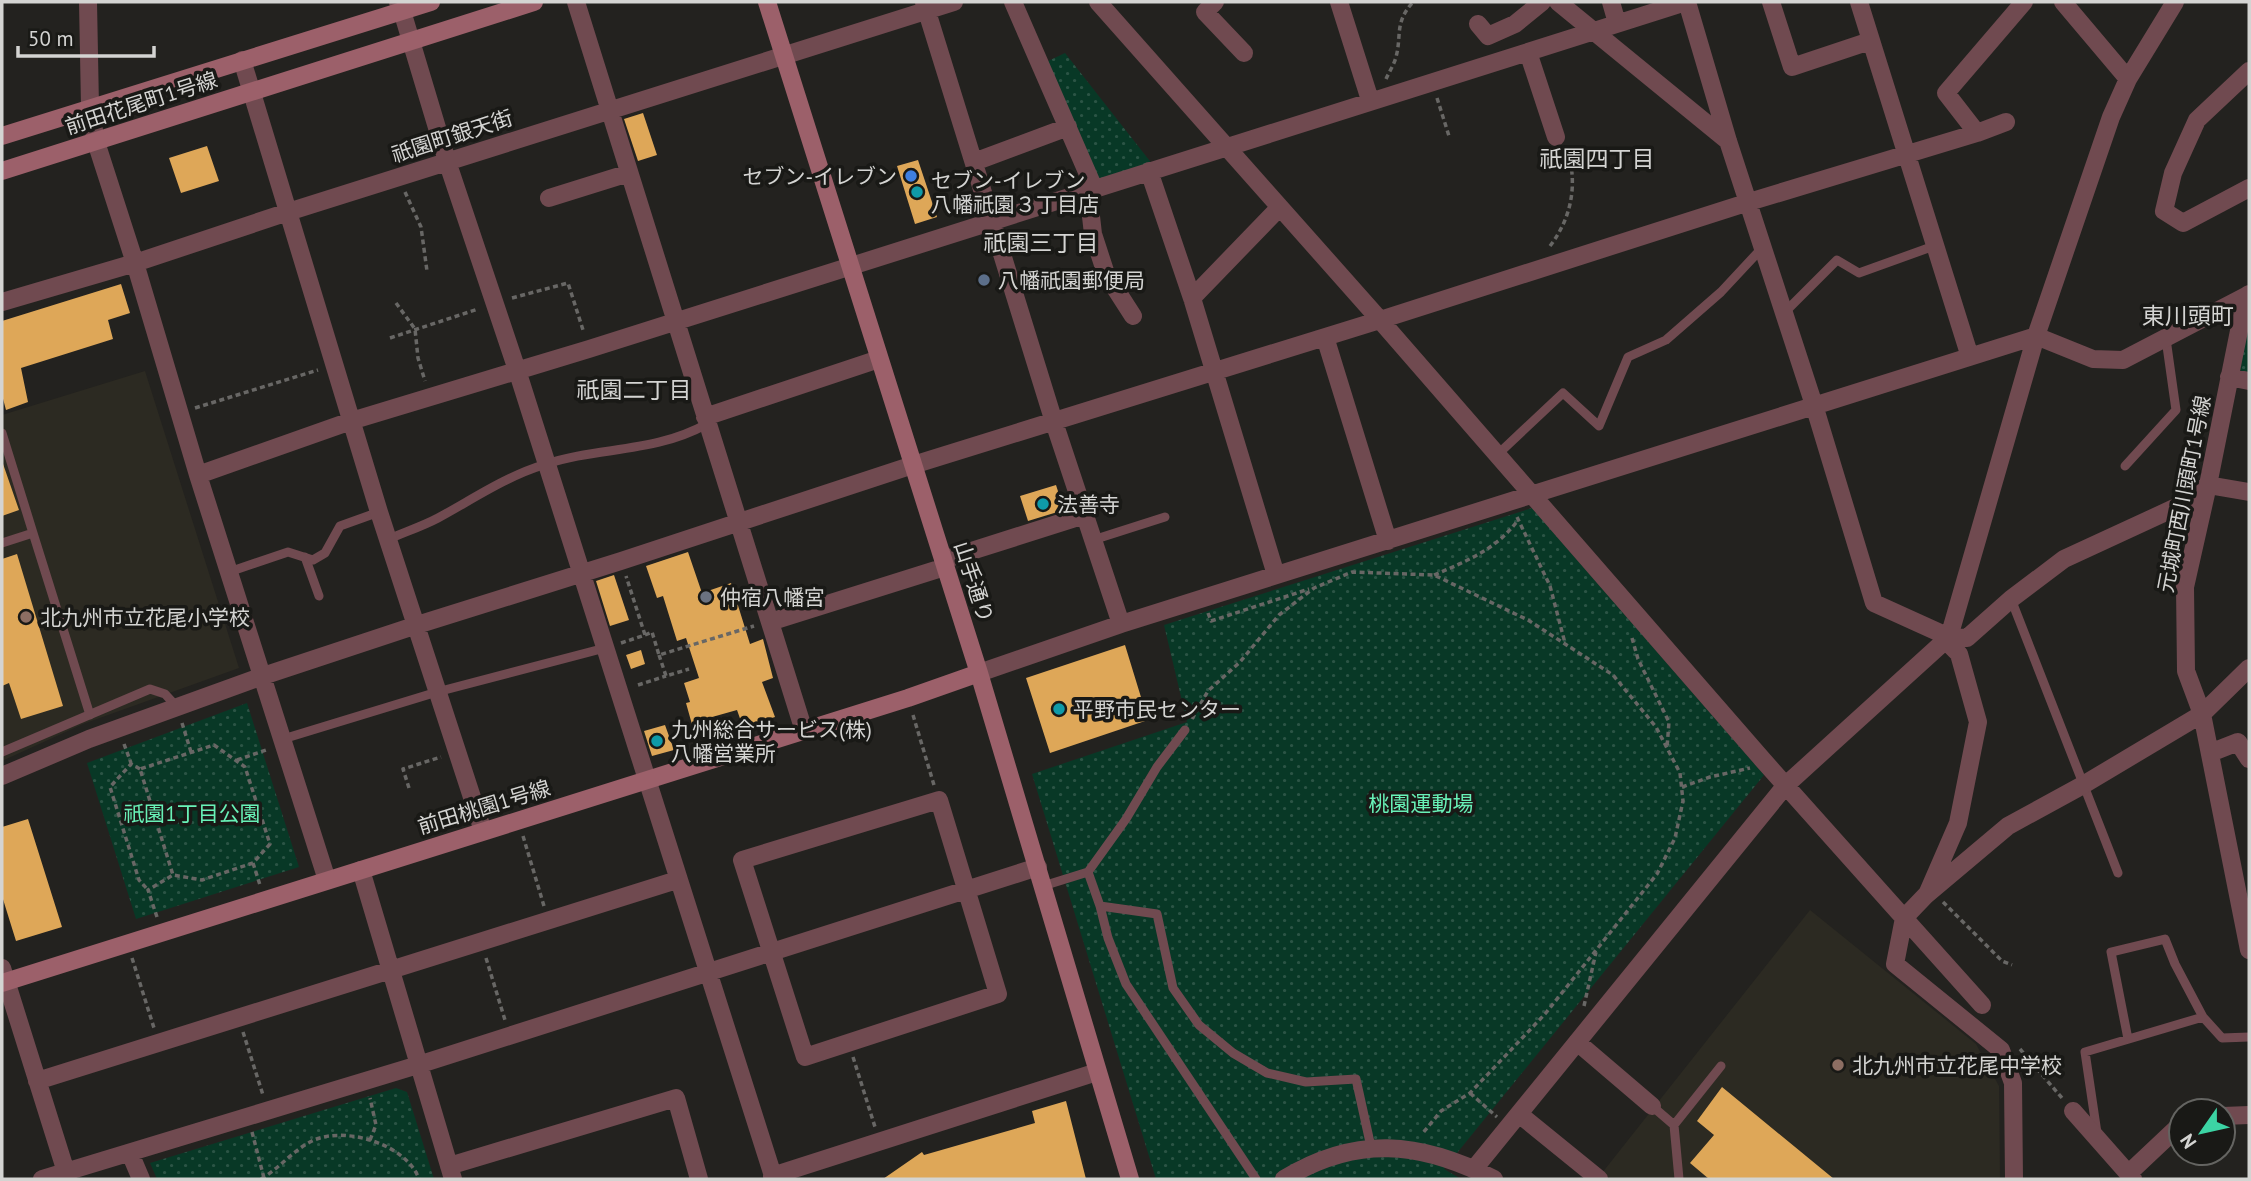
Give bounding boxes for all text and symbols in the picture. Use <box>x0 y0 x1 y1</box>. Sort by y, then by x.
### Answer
scale bar <box>18 14 154 58</box>
text: 50 m <box>28 25 74 52</box>
street label: 前田花尾町1号線 <box>61 66 221 140</box>
street label: 祇園町銀天街 <box>388 104 516 168</box>
district label: 祇園四丁目 <box>1540 144 1655 173</box>
place label: セブン-イレブン <box>742 163 897 190</box>
place label: セブン-イレブン 八幡祇園３丁目店 <box>931 167 1099 218</box>
marker: セブン-イレブン <box>903 168 919 184</box>
marker: セブン-イレブン 八幡祇園３丁目店 <box>909 184 925 200</box>
district label: 祇園三丁目 <box>984 228 1099 257</box>
place label: 八幡祇園郵便局 <box>998 267 1145 294</box>
marker: 八幡祇園郵便局 <box>976 272 992 288</box>
district label: 東川頭町 <box>2142 301 2234 330</box>
district label: 祇園二丁目 <box>577 375 692 404</box>
street label: 元城町西川頭町1号線 <box>2152 393 2216 595</box>
place label: 法善寺 <box>1057 491 1120 518</box>
marker: 法善寺 <box>1035 496 1051 512</box>
street label: 山手通り <box>948 538 1000 626</box>
place label: 仲宿八幡宮 <box>720 584 825 611</box>
marker: 仲宿八幡宮 <box>698 589 714 605</box>
place label: 北九州市立花尾小学校 <box>40 604 250 631</box>
marker: 北九州市立花尾小学校 <box>18 609 34 625</box>
place label: 平野市民センター <box>1073 696 1241 723</box>
marker: 平野市民センター <box>1051 701 1067 717</box>
place label: 九州総合サービス(株) 八幡営業所 <box>671 716 872 767</box>
marker: 九州総合サービス(株) 八幡営業所 <box>649 733 665 749</box>
street label: 前田桃園1号線 <box>414 774 554 840</box>
park label: 桃園運動場 <box>1369 790 1474 817</box>
park label: 祇園1丁目公園 <box>123 800 261 827</box>
place label: 北九州市立花尾中学校 <box>1852 1052 2062 1079</box>
marker: 北九州市立花尾中学校 <box>1830 1057 1846 1073</box>
north arrow <box>2167 1097 2237 1167</box>
text: N <box>2174 1130 2201 1153</box>

